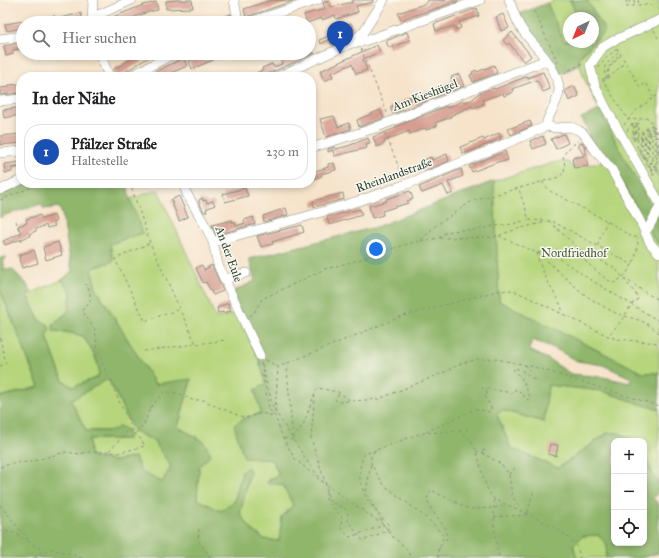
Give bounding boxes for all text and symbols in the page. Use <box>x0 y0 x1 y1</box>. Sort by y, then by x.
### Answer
north arrow <box>563 12 599 48</box>
search box <box>16 16 316 60</box>
pin: 1 <box>327 21 353 54</box>
icon: search <box>30 27 52 49</box>
text: Hier suchen <box>62 29 137 47</box>
street label: Am Kieshügel <box>389 76 461 115</box>
text: In der Nähe <box>32 88 116 109</box>
text: Pfälzer Straße <box>71 135 157 153</box>
text: 1 <box>43 144 49 160</box>
text: 230 m <box>266 144 299 160</box>
text: Haltestelle <box>71 153 128 169</box>
street label: Rheinlandstraße <box>354 155 434 195</box>
street label: An der Eule <box>212 223 246 284</box>
your location <box>366 239 386 259</box>
park label: Nordfriedhof <box>541 246 609 260</box>
map controls <box>611 438 647 546</box>
button: + <box>611 438 647 474</box>
button: − <box>611 474 647 510</box>
button: locate <box>611 510 647 546</box>

